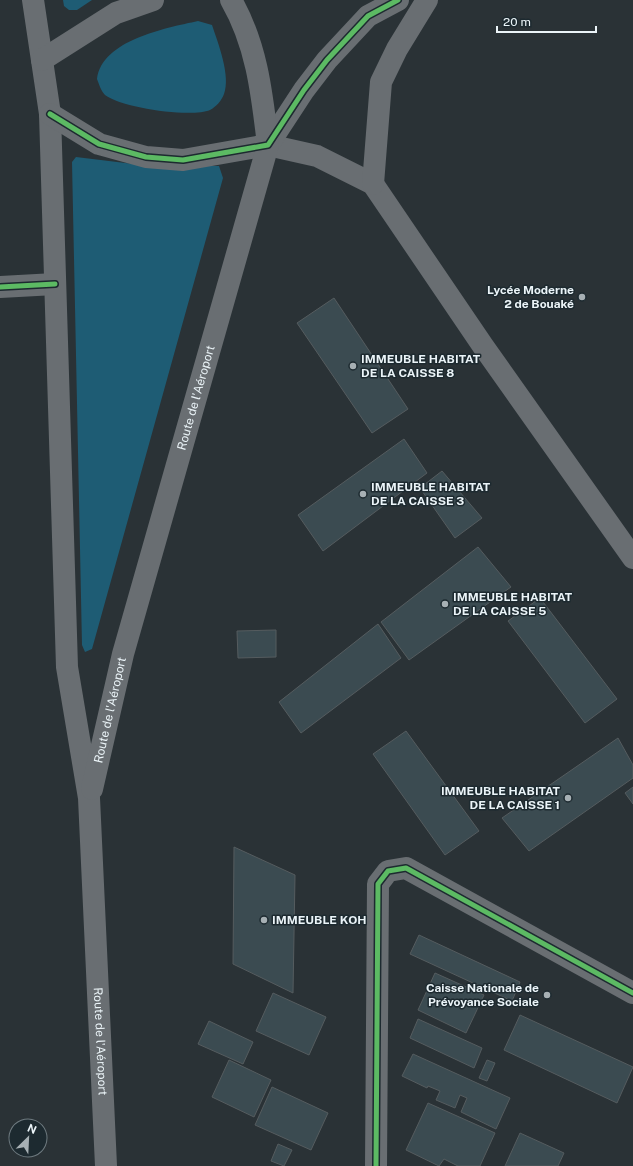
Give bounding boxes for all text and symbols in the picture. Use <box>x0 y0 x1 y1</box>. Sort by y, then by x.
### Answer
scale bar <box>497 8 596 34</box>
text: 20 m <box>503 15 531 29</box>
place label: Lycée Moderne 2 de Bouaké <box>487 283 574 311</box>
marker: Lycée Moderne 2 de Bouaké <box>577 292 587 302</box>
street label: Route de l'Aéroport <box>174 343 218 452</box>
place label: IMMEUBLE HABITAT DE LA CAISSE 8 <box>361 352 481 380</box>
marker: IMMEUBLE HABITAT DE LA CAISSE 8 <box>348 361 358 371</box>
place label: IMMEUBLE HABITAT DE LA CAISSE 3 <box>371 480 491 508</box>
marker: IMMEUBLE HABITAT DE LA CAISSE 3 <box>358 489 368 499</box>
place label: IMMEUBLE HABITAT DE LA CAISSE 5 <box>453 590 573 618</box>
marker: IMMEUBLE HABITAT DE LA CAISSE 5 <box>440 599 450 609</box>
street label: Route de l'Aéroport <box>91 655 129 764</box>
place label: IMMEUBLE HABITAT DE LA CAISSE 1 <box>441 784 561 812</box>
marker: IMMEUBLE HABITAT DE LA CAISSE 1 <box>563 793 573 803</box>
place label: IMMEUBLE KOH <box>272 913 367 927</box>
marker: IMMEUBLE KOH <box>259 915 269 925</box>
place label: Caisse Nationale de Prévoyance Sociale <box>426 981 539 1009</box>
street label: Route de l'Aéroport <box>91 987 110 1096</box>
marker: Caisse Nationale de Prévoyance Sociale <box>542 990 552 1000</box>
north arrow <box>8 1118 48 1158</box>
text: N <box>26 1122 38 1136</box>

